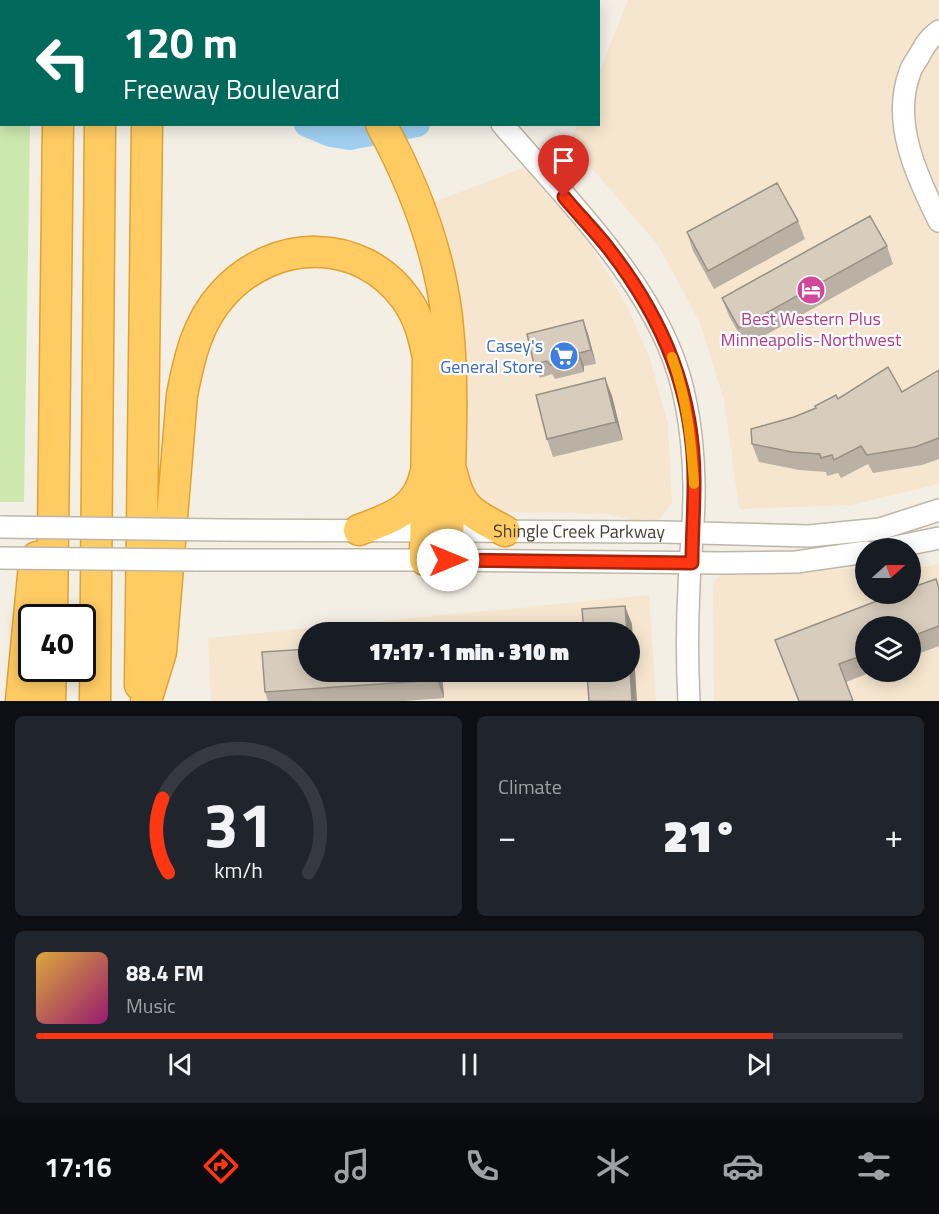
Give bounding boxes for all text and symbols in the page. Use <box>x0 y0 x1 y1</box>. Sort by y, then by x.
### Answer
text: 120 m <box>123 10 238 74</box>
icon: left <box>24 24 102 102</box>
text: Freeway Boulevard <box>123 68 340 109</box>
pin <box>538 135 589 197</box>
icon: arrive <box>547 144 580 177</box>
hotel icon: Best Western Plus Minneapolis-Northwest <box>795 274 827 306</box>
place label: Best Western Plus Minneapolis-Northwest <box>721 305 902 353</box>
place label: Casey's General Store <box>440 332 543 380</box>
supermarket icon: Casey's General Store <box>548 340 580 372</box>
street label: Shingle Creek Parkway <box>493 517 665 545</box>
position arrow <box>416 528 480 592</box>
north arrow <box>855 538 921 604</box>
map controls <box>855 538 921 682</box>
speed limit sign: 40 <box>18 604 96 682</box>
button: layers <box>855 616 921 682</box>
text: 17:17 · 1 min · 310 m <box>369 635 569 669</box>
text: Climate <box>498 771 562 802</box>
text: 31 <box>204 776 273 871</box>
text: 21° <box>663 801 738 869</box>
text: − <box>498 811 516 861</box>
text: + <box>885 811 903 861</box>
text: km/h <box>214 854 263 886</box>
text: 88.4 FM <box>126 956 204 990</box>
text: Music <box>126 990 176 1021</box>
icon: previous <box>164 1048 197 1081</box>
icon: pause <box>453 1048 486 1081</box>
icon: next <box>742 1048 775 1081</box>
icon: directions <box>200 1145 242 1187</box>
icon: music <box>331 1145 373 1187</box>
icon: phone <box>461 1145 503 1187</box>
icon: climate <box>592 1145 634 1187</box>
icon: car <box>722 1145 764 1187</box>
icon: filters <box>853 1145 895 1187</box>
text: 17:16 <box>44 1146 112 1187</box>

